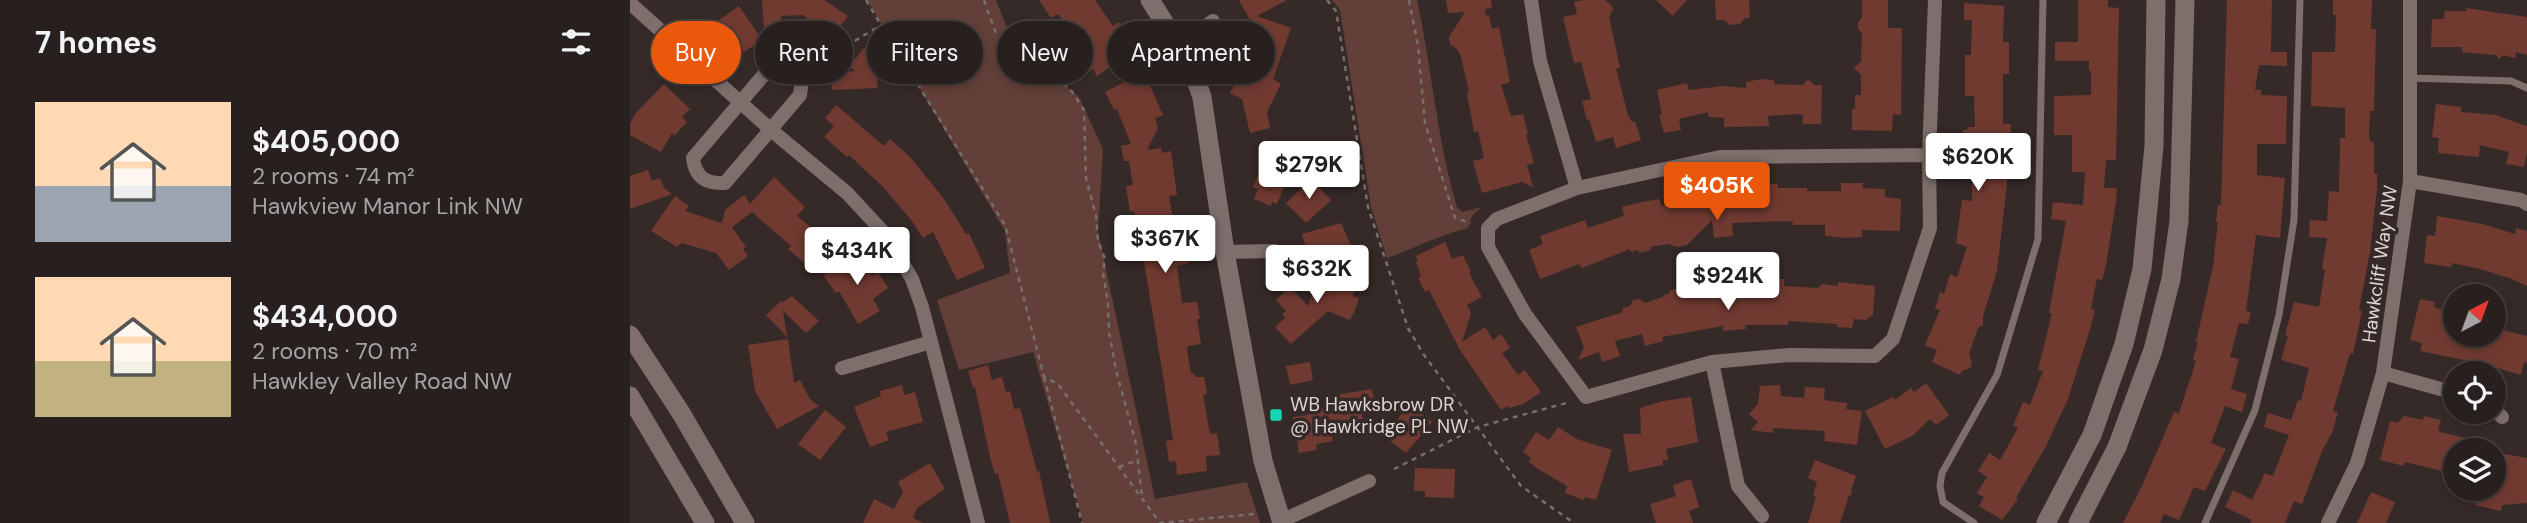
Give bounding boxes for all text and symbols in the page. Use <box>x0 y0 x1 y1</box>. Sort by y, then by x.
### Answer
chip: Buy <box>651 21 741 84</box>
chip: Rent <box>755 21 853 84</box>
chip: Filters <box>867 21 983 84</box>
chip: New <box>997 21 1093 84</box>
chip: Apartment <box>1107 21 1275 84</box>
text: 7 homes <box>35 23 157 62</box>
icon: filters <box>557 23 595 61</box>
text: $405,000 <box>252 122 400 161</box>
icon: home <box>91 130 175 214</box>
pin: $620K <box>1929 134 2027 193</box>
text: $620K <box>1942 141 2014 171</box>
pin: $279K <box>1260 142 1358 201</box>
text: $279K <box>1275 149 1343 179</box>
text: 2 rooms · 74 m² <box>252 161 415 191</box>
pin: $405K <box>1668 162 1766 222</box>
text: $405K <box>1680 170 1754 200</box>
street label: Hawkcliff Way NW <box>2356 184 2403 344</box>
text: Hawkview Manor Link NW <box>252 191 523 221</box>
pin: $367K <box>1116 216 1214 275</box>
text: $367K <box>1130 223 1200 253</box>
pin: $434K <box>808 228 906 287</box>
text: $434K <box>821 235 893 265</box>
pin: $632K <box>1268 246 1366 305</box>
pin: $924K <box>1679 252 1777 312</box>
text: $632K <box>1282 253 1352 283</box>
text: $924K <box>1692 260 1764 290</box>
north arrow <box>2443 284 2506 346</box>
map controls <box>2443 284 2506 501</box>
text: $434,000 <box>252 297 398 336</box>
icon: home <box>91 305 175 389</box>
text: 2 rooms · 70 m² <box>252 336 417 366</box>
button: locate <box>2443 361 2506 424</box>
text: Hawkley Valley Road NW <box>252 366 512 396</box>
place label: WB Hawksbrow DR @ Hawkridge PL NW <box>1290 392 1469 439</box>
marker: WB Hawksbrow DR @ Hawkridge PL NW <box>1268 407 1284 423</box>
button: layers <box>2443 438 2506 501</box>

